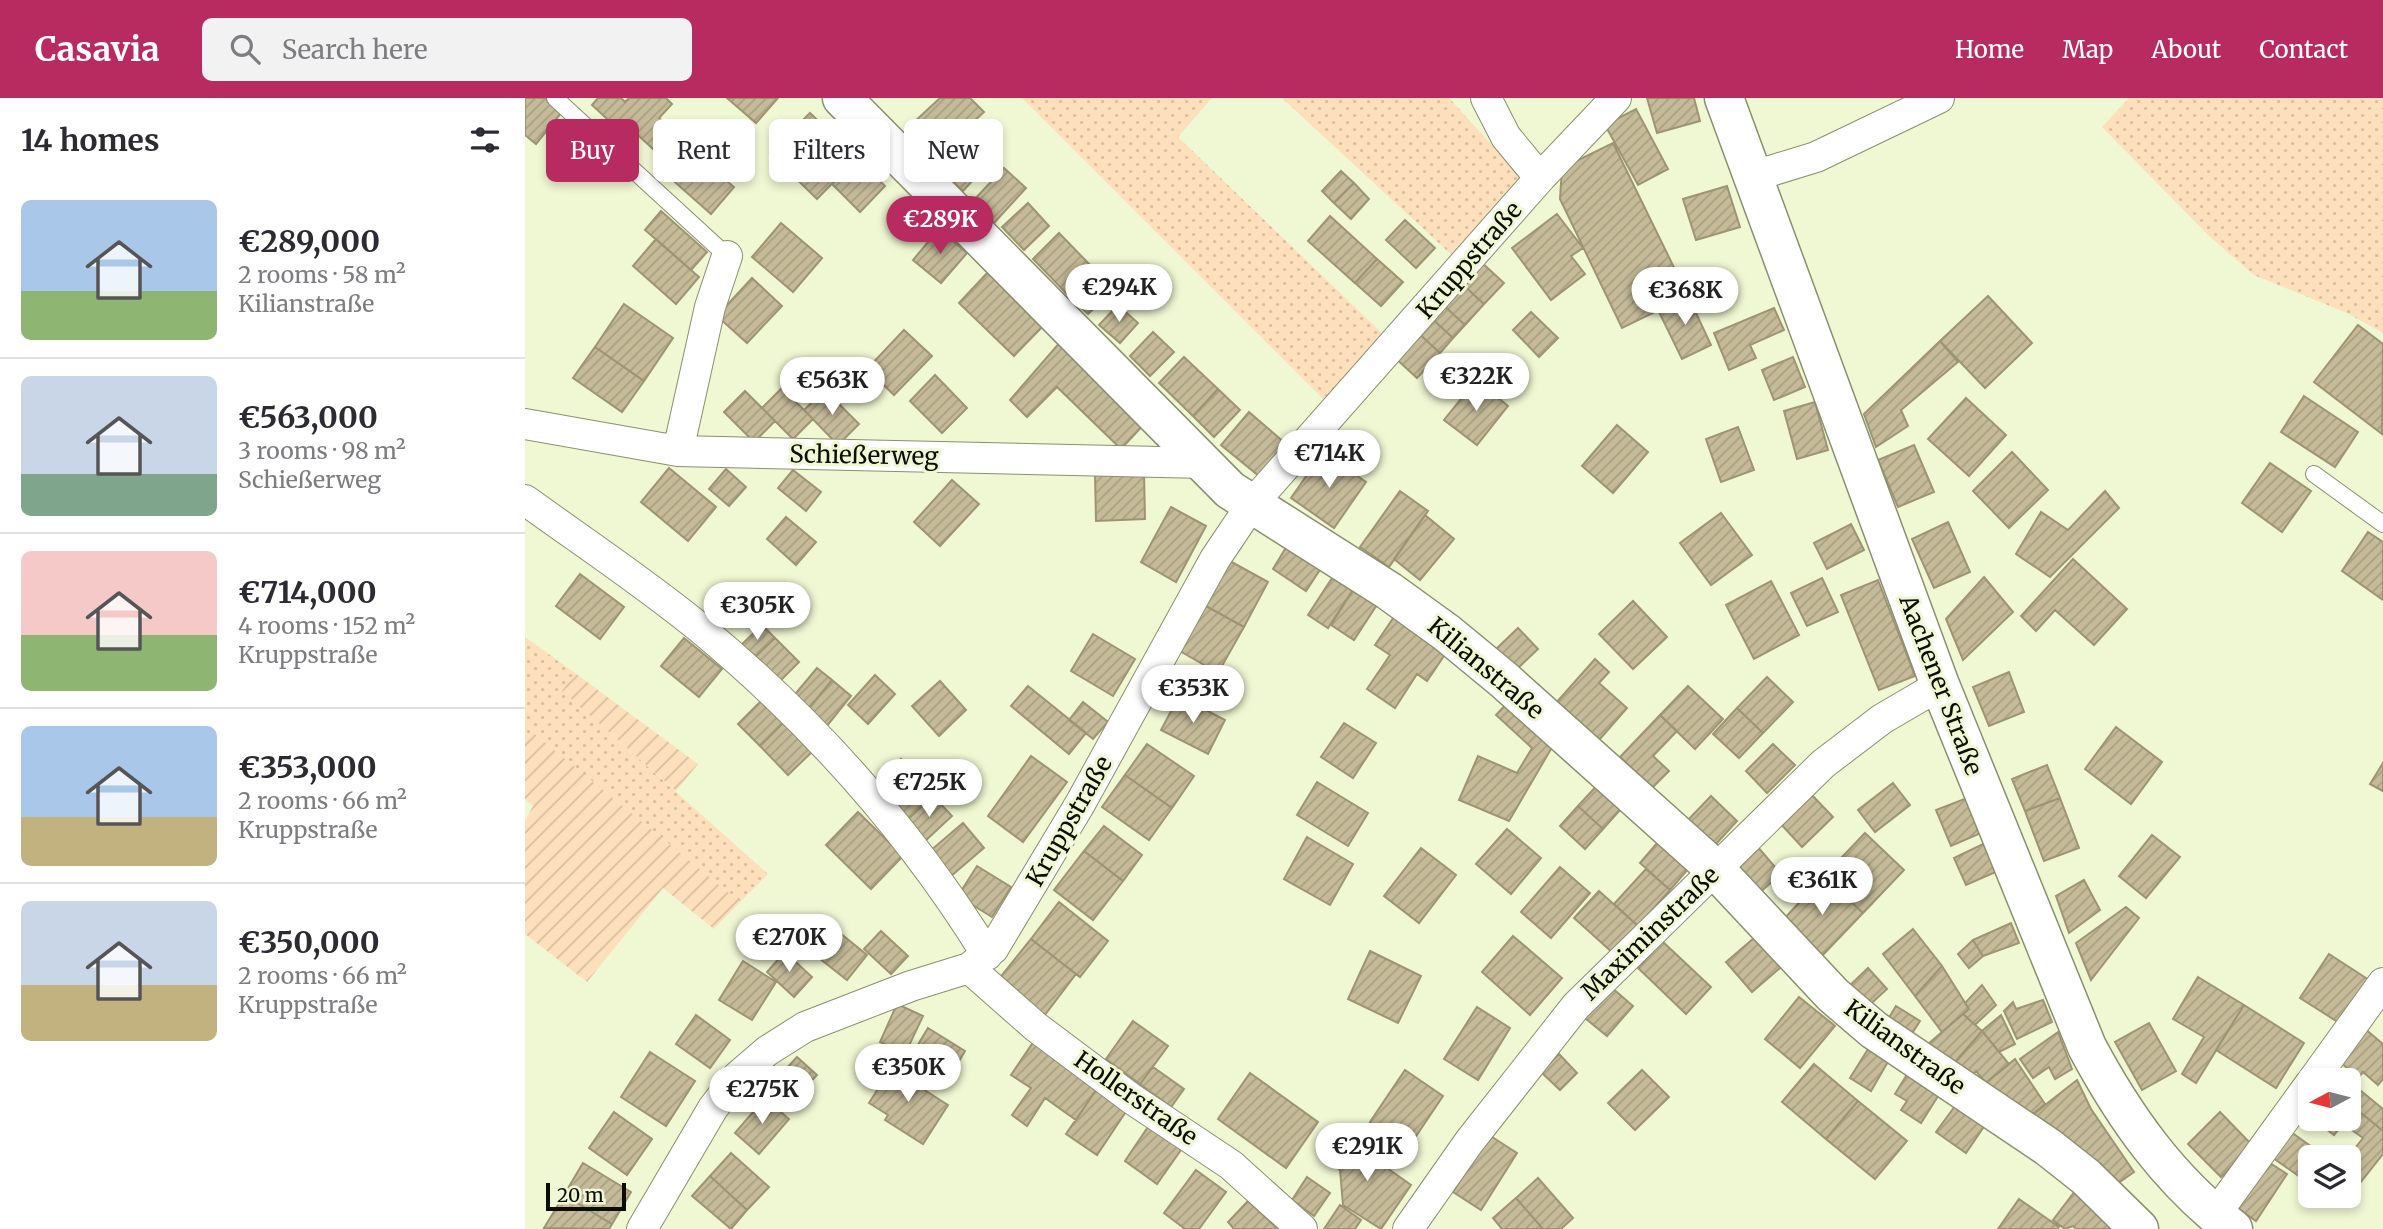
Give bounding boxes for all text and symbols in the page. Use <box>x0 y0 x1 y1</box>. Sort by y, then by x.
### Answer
search box <box>202 18 692 81</box>
text: Casavia <box>35 29 160 70</box>
icon: search <box>226 30 264 68</box>
text: Search here <box>282 33 427 66</box>
text: Home <box>1955 34 2024 65</box>
text: Map <box>2062 34 2113 65</box>
text: About <box>2151 34 2221 65</box>
text: Contact <box>2259 34 2348 65</box>
chip: Buy <box>546 119 639 182</box>
chip: Rent <box>653 119 755 182</box>
chip: Filters <box>769 119 890 182</box>
chip: New <box>904 119 1003 182</box>
text: 14 homes <box>21 121 159 159</box>
icon: filters <box>466 121 504 159</box>
street label: Kruppstraße <box>1410 195 1528 325</box>
pin: €289K <box>891 197 989 256</box>
text: €289K <box>902 204 978 233</box>
text: €289,000 <box>238 222 380 260</box>
icon: home <box>77 228 161 312</box>
text: 2 rooms · 58 m² <box>238 260 406 289</box>
pin: €294K <box>1070 264 1168 324</box>
pin: €368K <box>1636 268 1734 327</box>
text: €294K <box>1081 272 1157 301</box>
text: €368K <box>1648 275 1723 304</box>
text: Kilianstraße <box>238 289 374 318</box>
pin: €322K <box>1427 354 1525 413</box>
pin: €563K <box>783 358 881 417</box>
text: €322K <box>1439 361 1513 390</box>
text: €563K <box>796 365 868 394</box>
text: €563,000 <box>238 398 378 436</box>
icon: home <box>77 404 161 488</box>
pin: €714K <box>1280 430 1378 490</box>
text: 3 rooms · 98 m² <box>238 436 406 465</box>
street label: Schießerweg <box>789 438 939 472</box>
text: €714K <box>1293 438 1365 467</box>
text: Schießerweg <box>238 465 381 494</box>
text: €714,000 <box>238 573 377 611</box>
icon: home <box>77 579 161 663</box>
pin: €305K <box>708 582 806 642</box>
text: €305K <box>719 590 795 619</box>
street label: Aachener Straße <box>1892 590 1990 780</box>
street label: Kilianstraße <box>1422 610 1550 726</box>
text: 4 rooms · 152 m² <box>238 611 415 640</box>
text: Kruppstraße <box>238 640 378 669</box>
pin: €353K <box>1144 666 1242 725</box>
text: €353K <box>1157 673 1229 702</box>
text: €353,000 <box>238 748 377 786</box>
street label: Kruppstraße <box>1019 750 1119 892</box>
icon: home <box>77 754 161 838</box>
pin: €725K <box>880 760 978 819</box>
text: €725K <box>892 767 966 796</box>
text: 2 rooms · 66 m² <box>238 786 407 815</box>
text: Kruppstraße <box>238 815 378 844</box>
pin: €361K <box>1773 858 1871 917</box>
street label: Maximinstraße <box>1575 859 1725 1007</box>
text: €361K <box>1787 865 1857 894</box>
pin: €270K <box>740 914 838 974</box>
text: €270K <box>752 922 826 951</box>
text: €350,000 <box>238 923 380 961</box>
icon: home <box>77 929 161 1013</box>
text: 2 rooms · 66 m² <box>238 961 407 990</box>
text: Kruppstraße <box>238 990 378 1019</box>
street label: Kilianstraße <box>1838 993 1972 1101</box>
pin: €350K <box>859 1044 957 1104</box>
street label: Hollerstraße <box>1068 1044 1204 1152</box>
text: €350K <box>871 1052 945 1081</box>
pin: €275K <box>713 1066 811 1126</box>
north arrow <box>2298 1068 2361 1130</box>
map controls <box>2298 1068 2361 1208</box>
text: €275K <box>725 1074 799 1103</box>
pin: €291K <box>1318 1124 1416 1183</box>
text: €291K <box>1331 1131 1403 1160</box>
button: layers <box>2298 1145 2361 1208</box>
scale bar <box>546 1180 627 1212</box>
text: 20 m <box>557 1183 604 1207</box>

